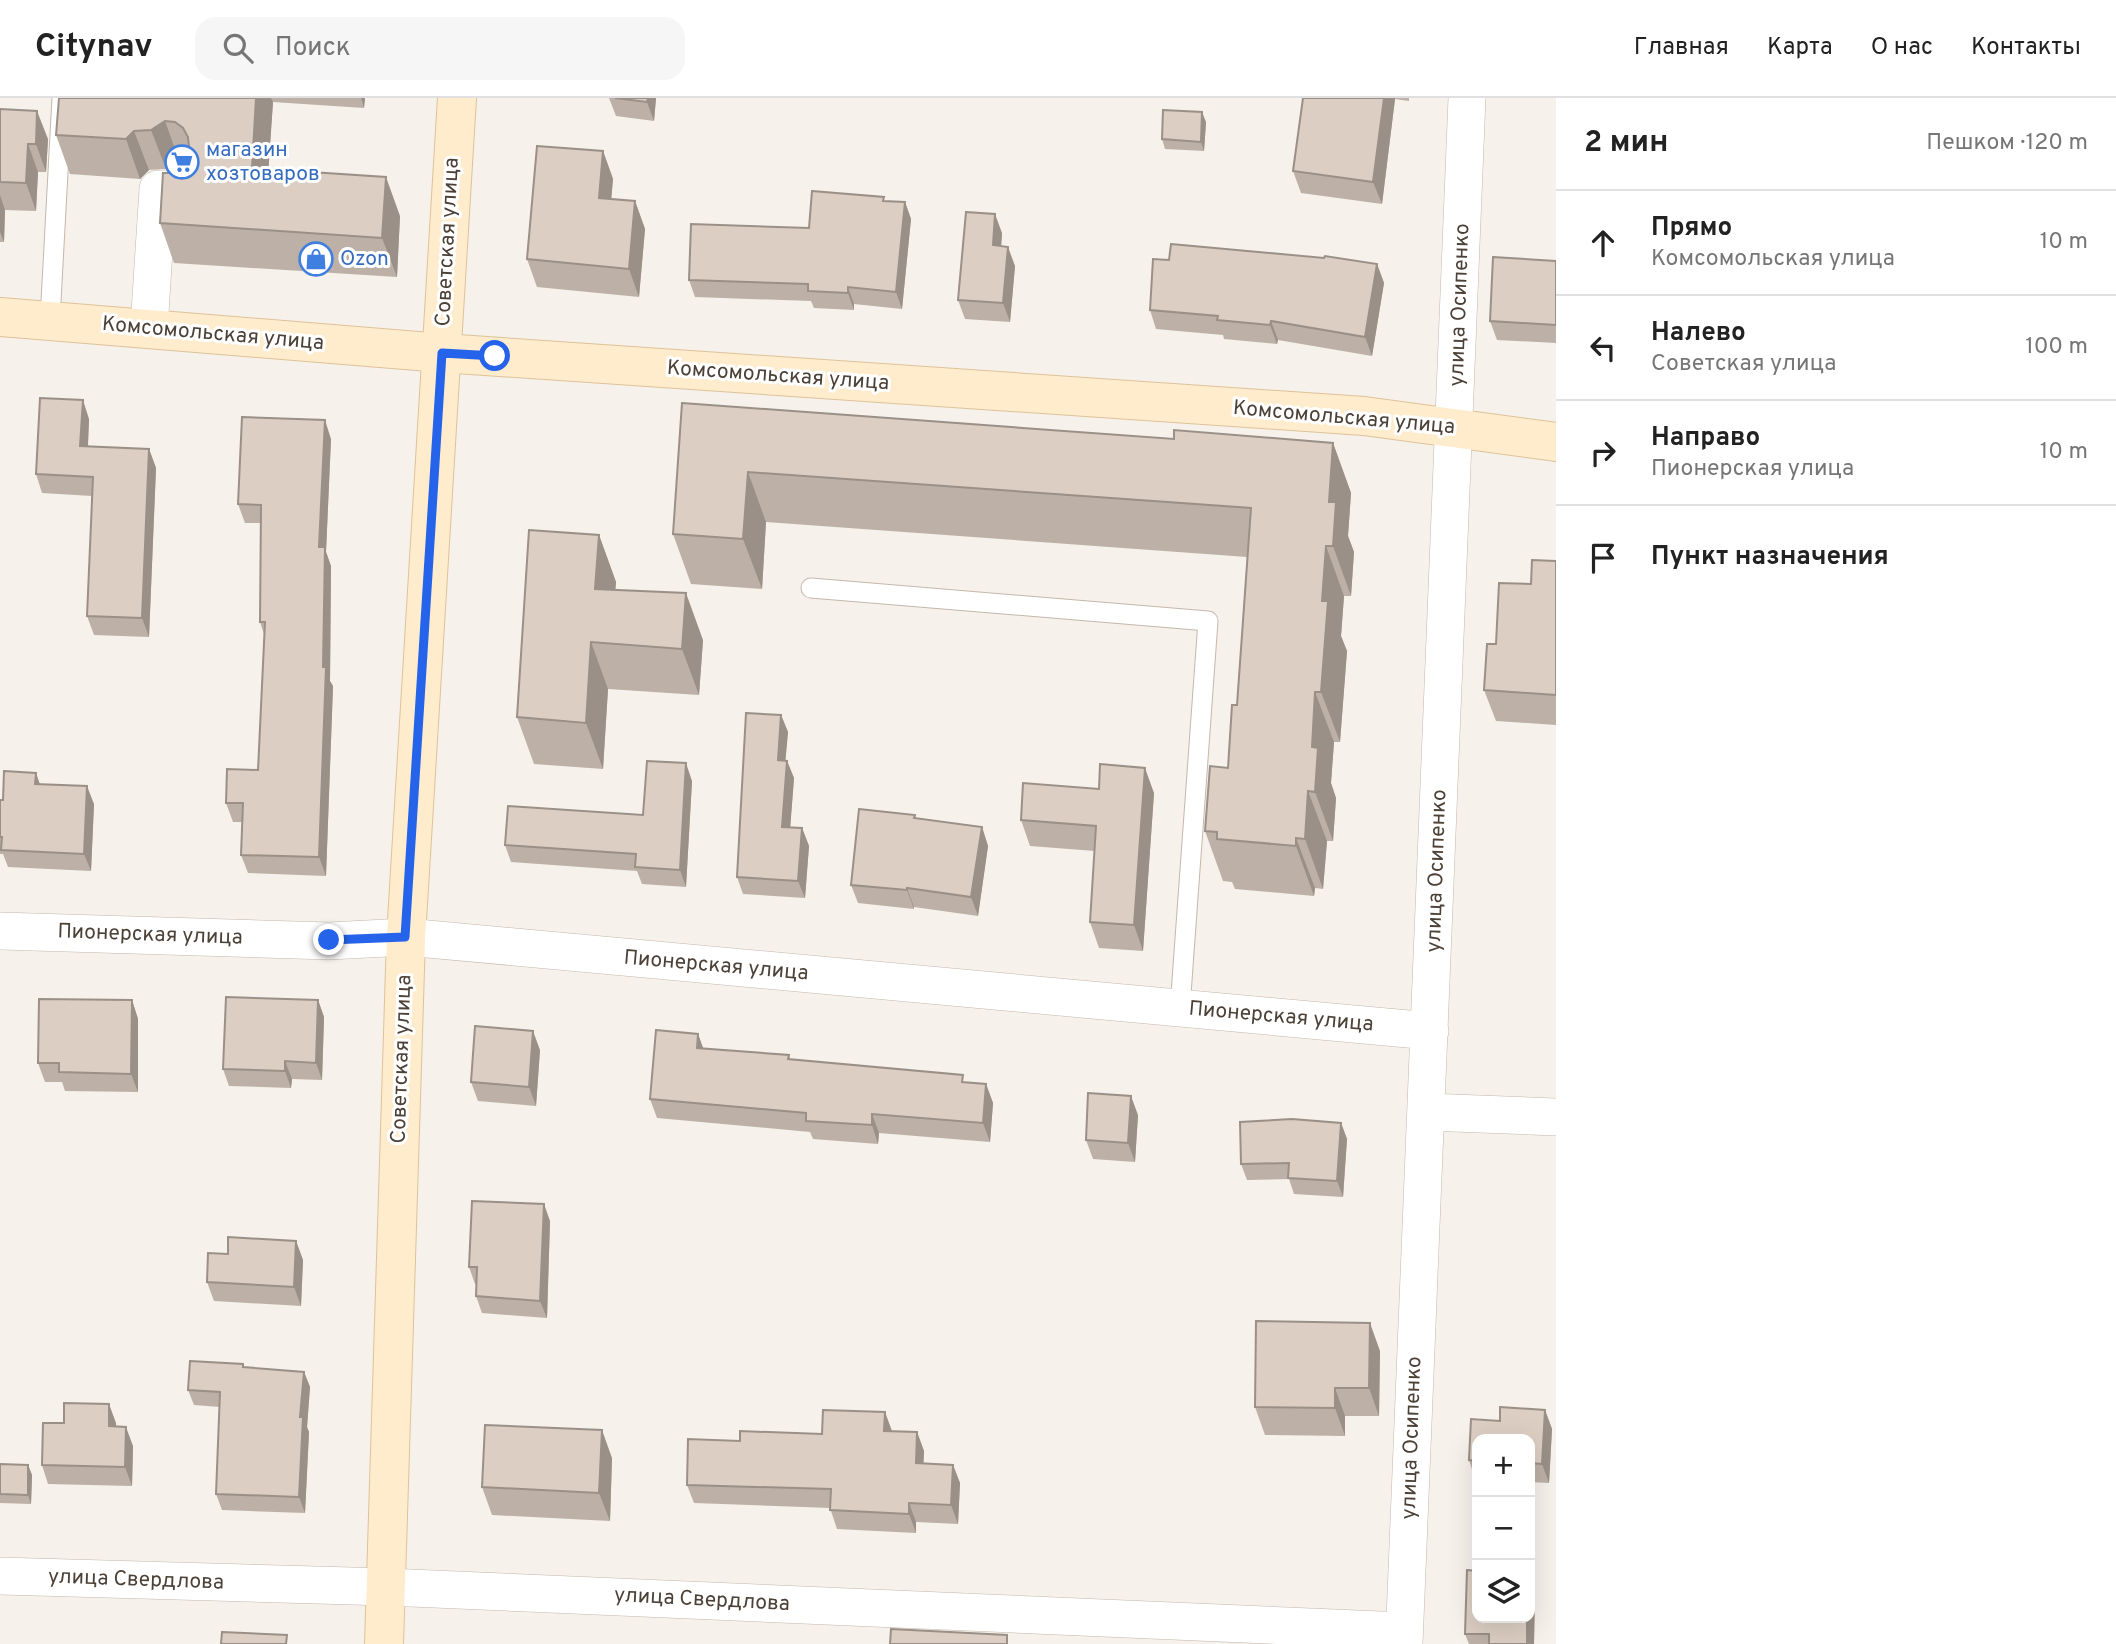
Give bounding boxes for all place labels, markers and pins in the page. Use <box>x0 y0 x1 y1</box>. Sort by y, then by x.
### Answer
place label: магазин хозтоваров <box>206 137 320 188</box>
supermarket icon: магазин хозтоваров <box>163 143 201 181</box>
shop icon: Ozon <box>297 240 335 278</box>
place label: Ozon <box>340 246 389 273</box>

